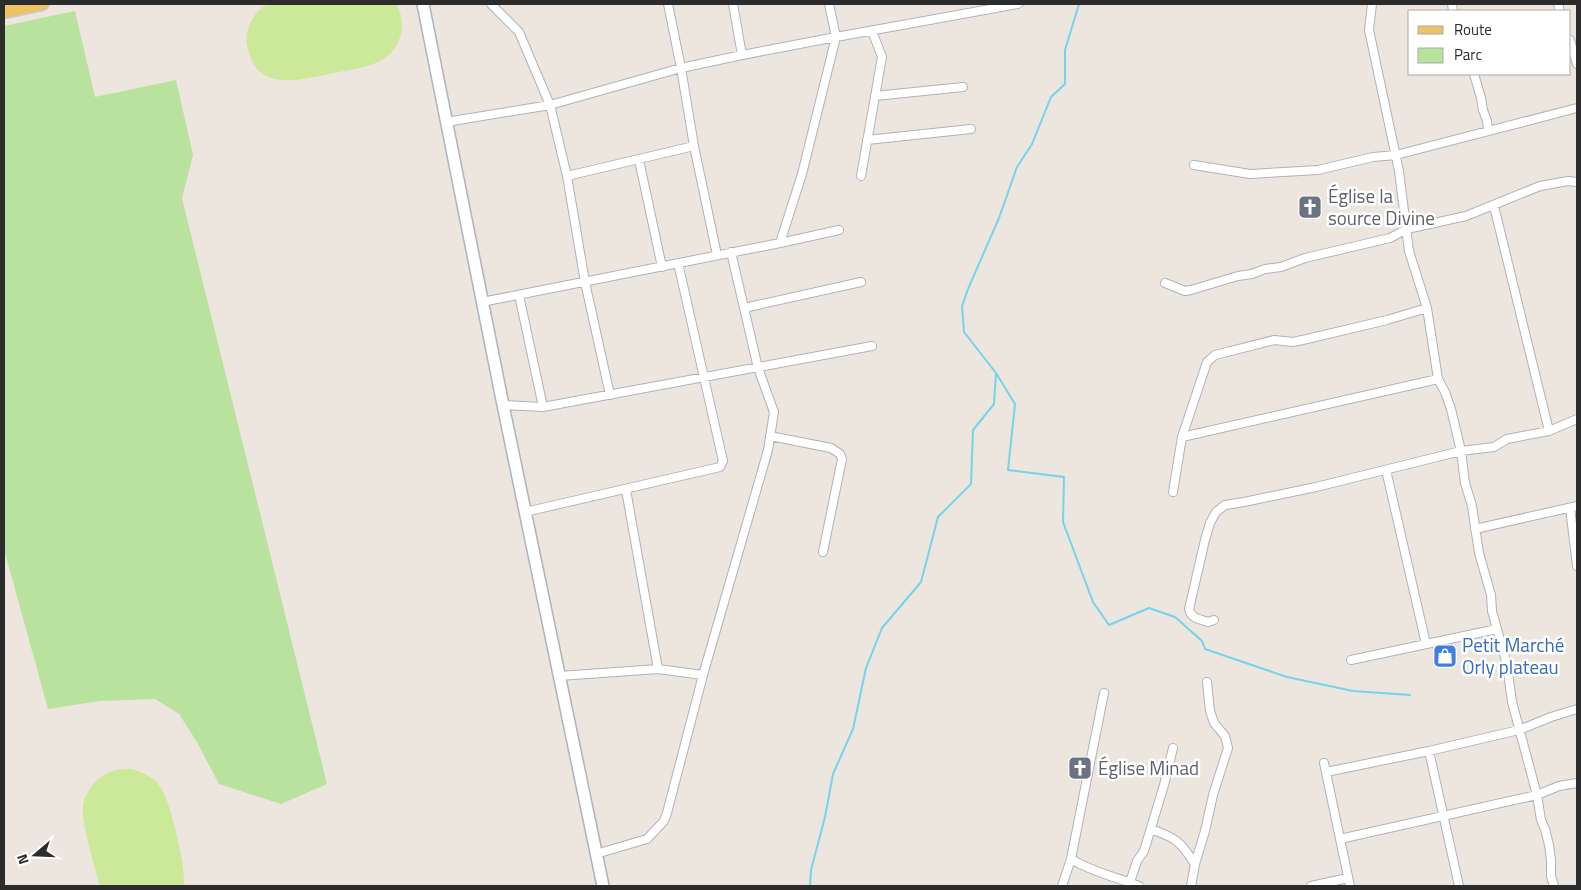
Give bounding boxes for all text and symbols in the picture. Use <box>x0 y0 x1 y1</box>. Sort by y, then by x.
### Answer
legend <box>1408 10 1571 75</box>
text: Route <box>1454 18 1492 41</box>
text: Parc <box>1454 43 1482 66</box>
place label: Église la source Divine <box>1328 181 1435 232</box>
church icon: Église la source Divine <box>1297 194 1323 220</box>
place label: Petit Marché Orly plateau <box>1462 630 1564 681</box>
shop icon: Petit Marché Orly plateau <box>1432 643 1458 669</box>
place label: Église Minad <box>1098 753 1199 782</box>
church icon: Église Minad <box>1067 755 1093 781</box>
north arrow <box>10 830 60 880</box>
text: N <box>11 851 34 867</box>

